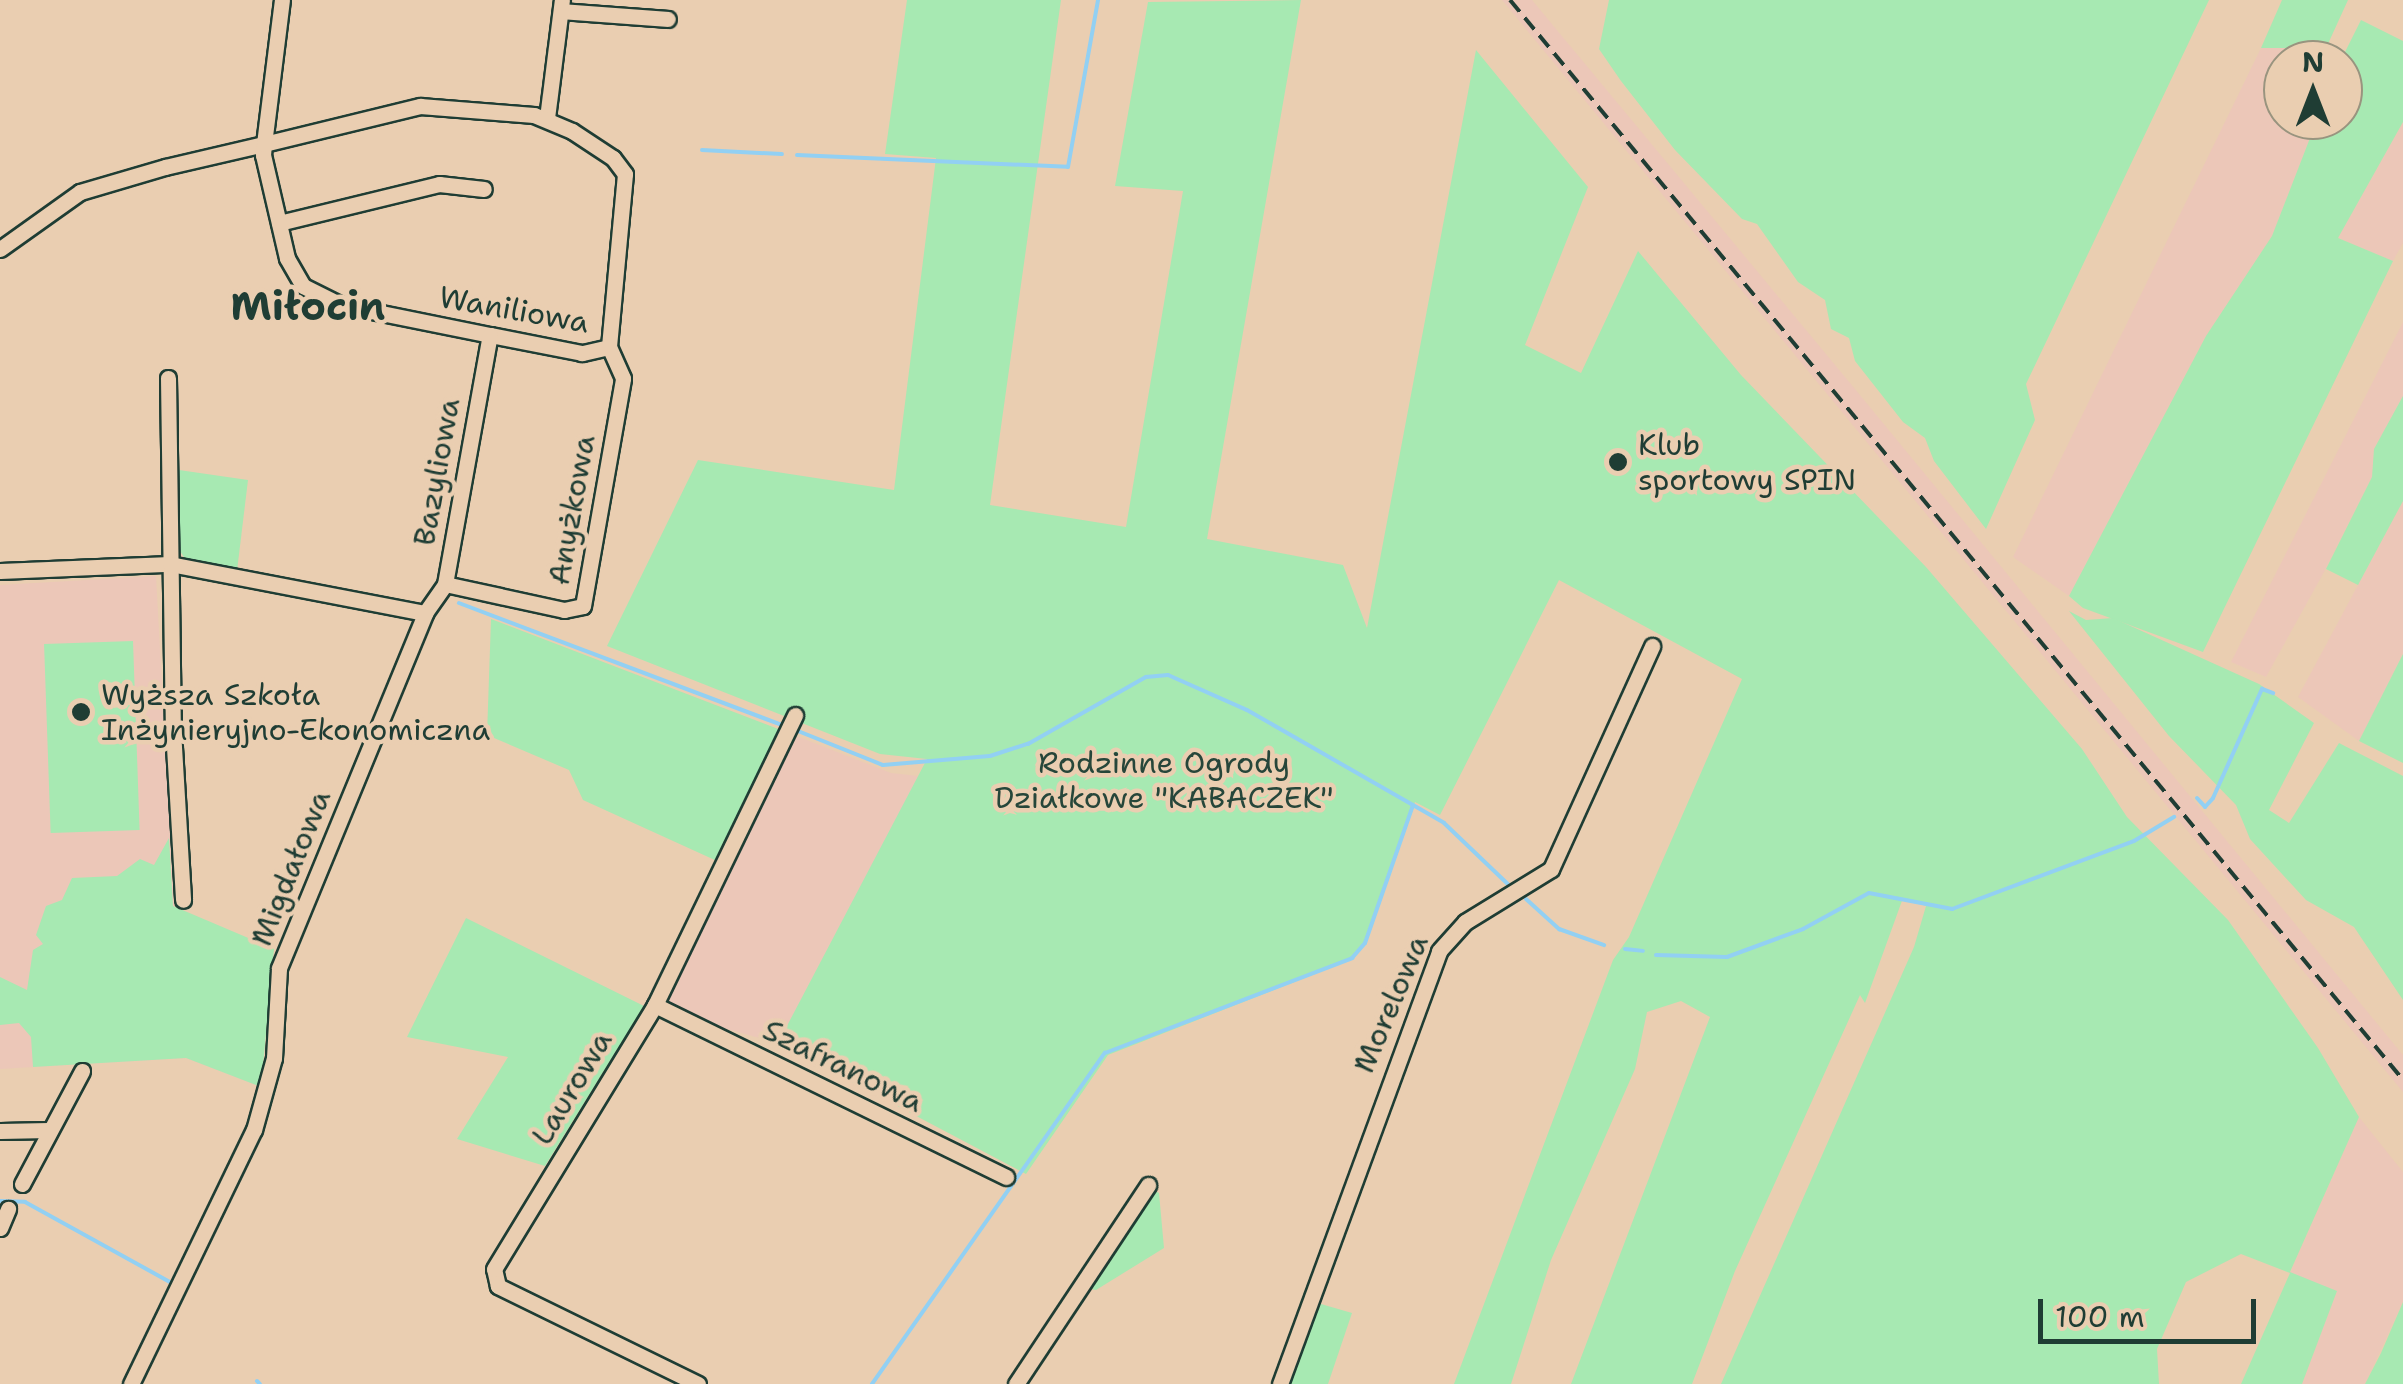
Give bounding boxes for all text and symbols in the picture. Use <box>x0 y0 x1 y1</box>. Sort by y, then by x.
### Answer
north arrow <box>2263 40 2363 140</box>
text: N <box>2302 43 2324 81</box>
street label: Waniliowa <box>436 279 592 341</box>
district label: Miłocin <box>231 282 385 330</box>
street label: Bazyliowa <box>406 395 468 549</box>
place label: Klub sportowy SPIN <box>1638 427 1856 498</box>
street label: Anyżkowa <box>541 432 603 588</box>
marker: Klub sportowy SPIN <box>1607 451 1629 473</box>
place label: Wyższa Szkoła Inżynieryjno-Ekonomiczna <box>101 677 490 748</box>
marker: Wyższa Szkoła Inżynieryjno-Ekonomiczna <box>70 701 92 723</box>
park label: Rodzinne Ogrody Działkowe "KABACZEK" <box>994 745 1334 816</box>
street label: Migdałowa <box>243 785 339 951</box>
street label: Morelowa <box>1346 930 1436 1078</box>
street label: Szafranowa <box>757 1012 929 1120</box>
street label: Laurowa <box>524 1025 620 1151</box>
scale bar <box>2043 1279 2260 1341</box>
text: 100 m <box>2055 1296 2145 1337</box>

